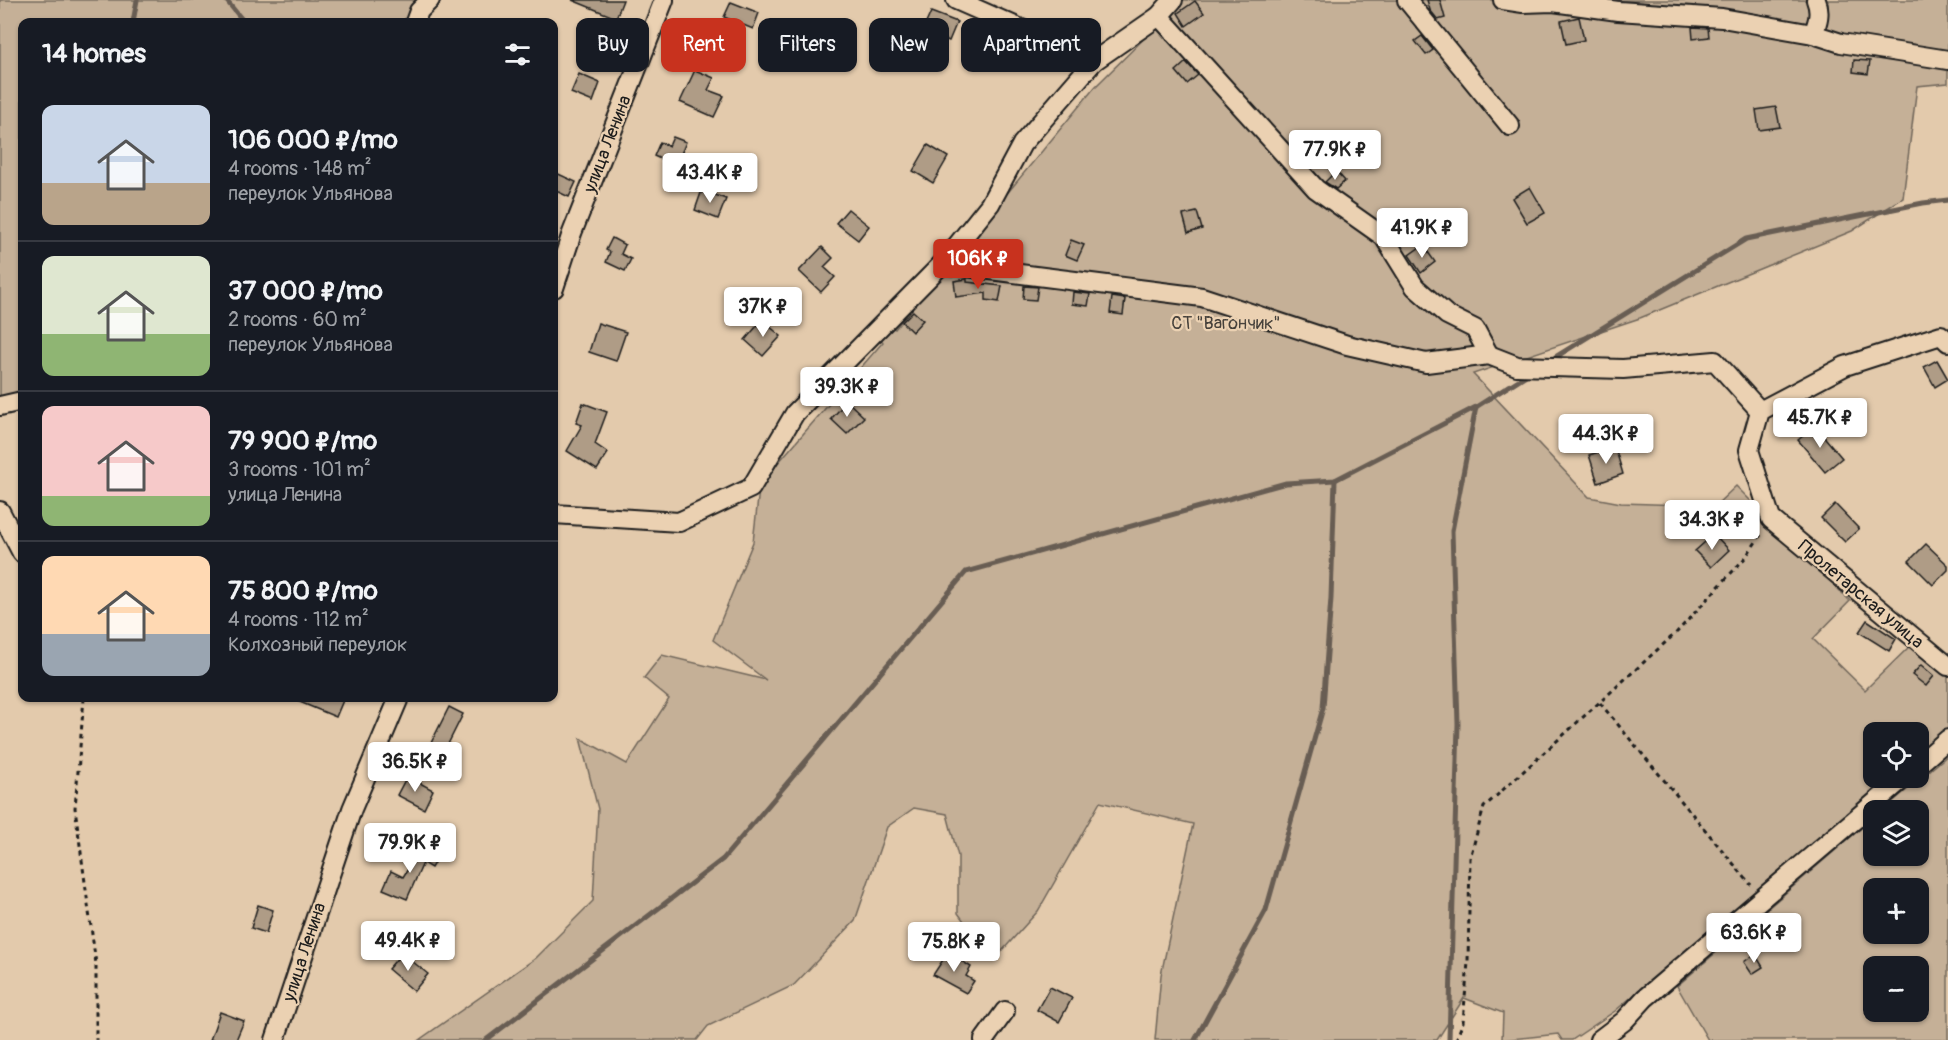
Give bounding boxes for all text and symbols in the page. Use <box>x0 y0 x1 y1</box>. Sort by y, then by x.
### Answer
chip: Buy <box>576 18 649 72</box>
chip: Rent <box>661 18 746 72</box>
chip: Filters <box>758 18 857 72</box>
chip: New <box>869 18 949 72</box>
chip: Apartment <box>961 18 1101 72</box>
text: 14 homes <box>42 38 146 70</box>
icon: filters <box>501 38 534 71</box>
street label: улица Ленина <box>578 92 637 197</box>
text: 106 000 ₽/mo <box>228 124 398 156</box>
icon: home <box>90 129 162 201</box>
pin: 77.9K ₽ <box>1280 130 1390 181</box>
text: 77.9K ₽ <box>1303 137 1367 162</box>
pin: 43.4K ₽ <box>655 153 765 204</box>
text: 4 rooms · 148 m² <box>228 156 372 181</box>
text: 43.4K ₽ <box>676 160 744 185</box>
text: переулок Ульянова <box>228 181 393 206</box>
pin: 41.9K ₽ <box>1367 208 1477 259</box>
text: 41.9K ₽ <box>1391 215 1453 240</box>
pin: 106K ₽ <box>929 239 1027 290</box>
text: 106K ₽ <box>947 246 1009 271</box>
text: 37 000 ₽/mo <box>228 275 383 307</box>
icon: home <box>90 280 162 352</box>
pin: 37K ₽ <box>721 287 805 338</box>
text: 37K ₽ <box>738 294 788 319</box>
text: 2 rooms · 60 m² <box>228 307 367 332</box>
park label: СТ "Вагончик" <box>1171 312 1281 335</box>
text: переулок Ульянова <box>228 332 393 357</box>
pin: 39.3K ₽ <box>792 367 902 418</box>
text: 39.3K ₽ <box>814 374 880 399</box>
pin: 45.7K ₽ <box>1765 398 1875 449</box>
text: 45.7K ₽ <box>1787 405 1853 430</box>
pin: 44.3K ₽ <box>1551 414 1661 465</box>
text: 44.3K ₽ <box>1572 421 1640 446</box>
text: 79 900 ₽/mo <box>228 425 377 457</box>
icon: home <box>90 430 162 502</box>
text: 3 rooms · 101 m² <box>228 457 371 482</box>
text: улица Ленина <box>228 482 342 507</box>
pin: 34.3K ₽ <box>1657 500 1767 551</box>
text: 34.3K ₽ <box>1679 507 1745 532</box>
street label: Пролетарская улица <box>1793 535 1928 654</box>
text: 75 800 ₽/mo <box>228 575 378 607</box>
icon: home <box>90 580 162 652</box>
text: 4 rooms · 112 m² <box>228 607 369 632</box>
text: Колхозный переулок <box>228 632 407 657</box>
map controls <box>1863 722 1929 1022</box>
button: locate <box>1863 722 1929 788</box>
pin: 36.5K ₽ <box>360 742 470 793</box>
text: 36.5K ₽ <box>382 749 448 774</box>
button: layers <box>1863 800 1929 866</box>
pin: 79.9K ₽ <box>355 823 465 874</box>
text: 79.9K ₽ <box>378 830 442 855</box>
button: + <box>1863 878 1929 944</box>
street label: улица Ленина <box>277 900 331 1006</box>
pin: 63.6K ₽ <box>1699 913 1809 964</box>
text: 63.6K ₽ <box>1720 920 1788 945</box>
pin: 49.4K ₽ <box>353 921 463 972</box>
pin: 75.8K ₽ <box>899 922 1009 973</box>
text: 49.4K ₽ <box>375 928 441 953</box>
text: 75.8K ₽ <box>922 929 986 954</box>
button: − <box>1863 956 1929 1022</box>

